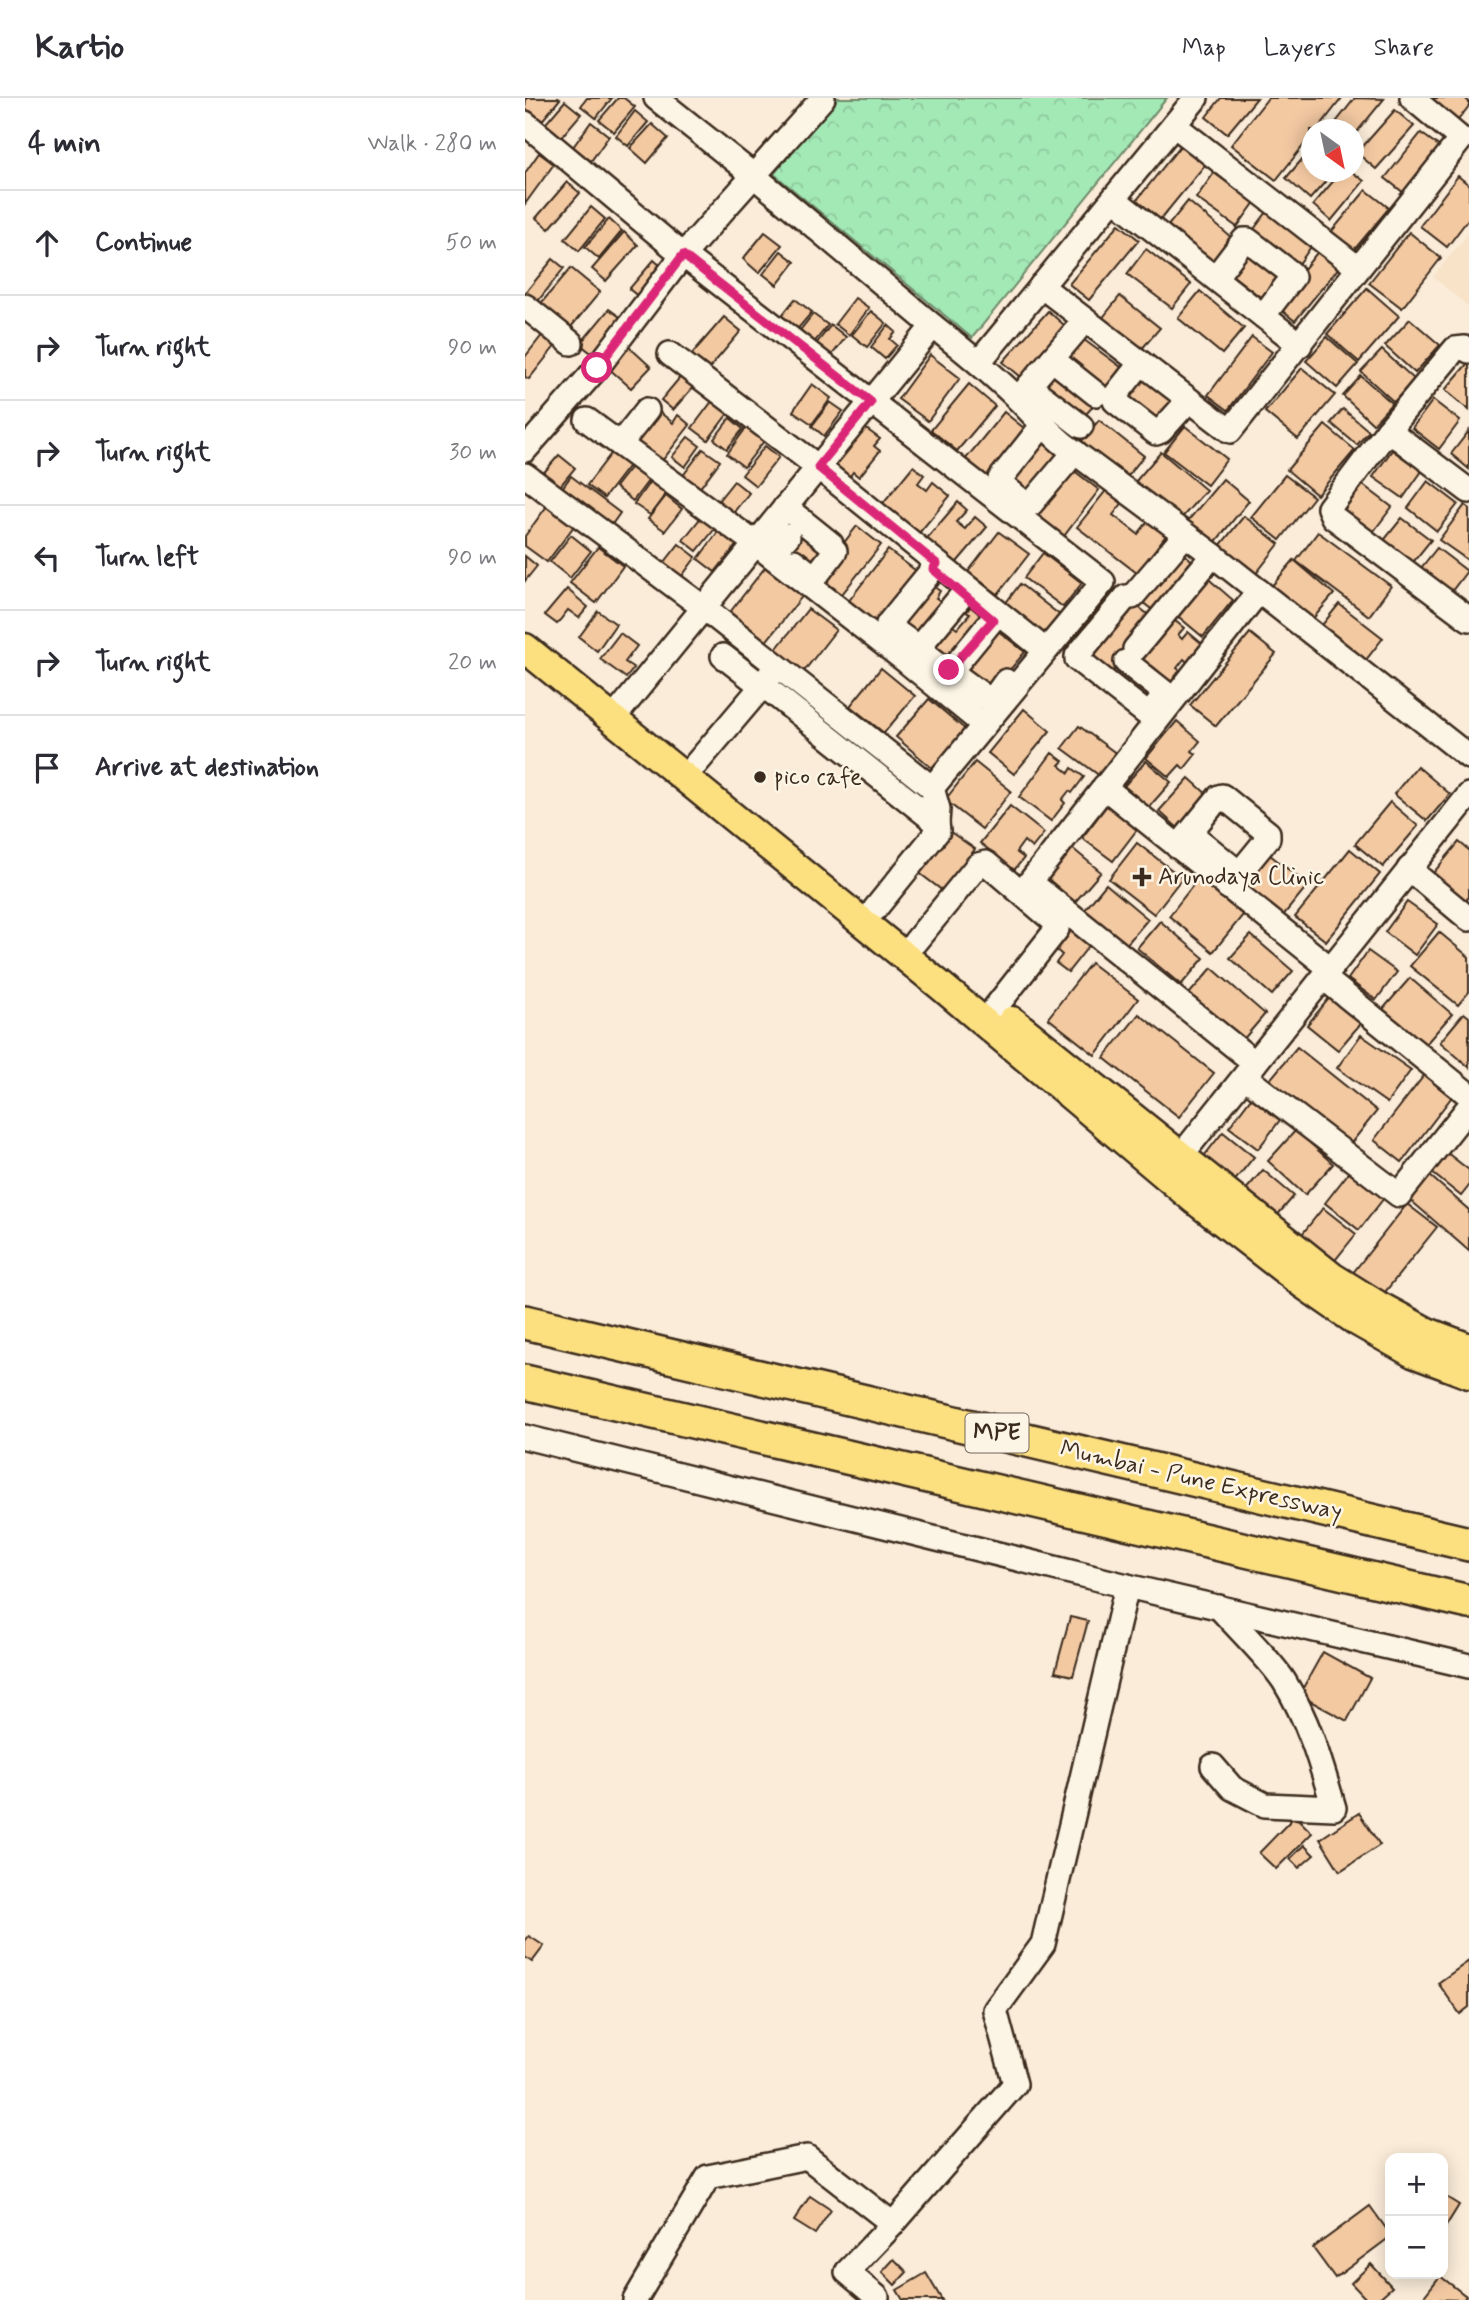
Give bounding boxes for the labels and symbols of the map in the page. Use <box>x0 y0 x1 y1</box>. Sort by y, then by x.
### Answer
north arrow <box>1301 119 1364 182</box>
route start <box>581 352 612 383</box>
route end <box>933 654 964 685</box>
place label: pico cafe <box>774 762 862 793</box>
marker: pico cafe <box>752 769 768 785</box>
place label: Arunodaya Clinic <box>1158 862 1324 893</box>
marker: Arunodaya Clinic <box>1132 867 1152 887</box>
road number: MPE <box>965 1414 1029 1452</box>
street label: Mumbai - Pune Expressway <box>1057 1433 1345 1529</box>

